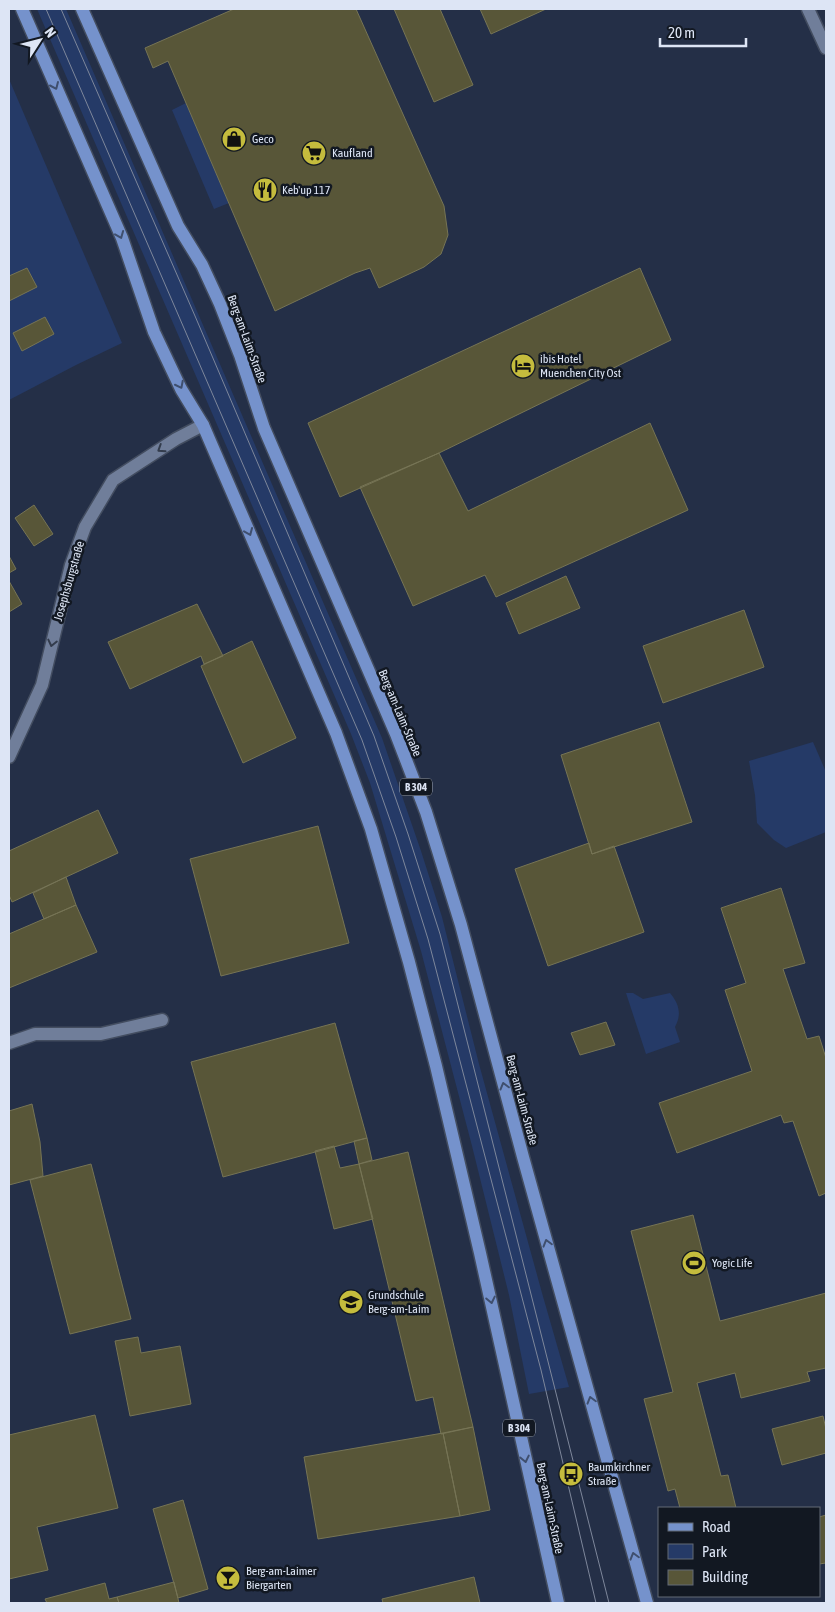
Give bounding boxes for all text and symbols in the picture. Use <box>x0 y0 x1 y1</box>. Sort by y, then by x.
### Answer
north arrow <box>15 15 65 65</box>
scale bar <box>660 15 746 47</box>
text: N <box>42 24 59 40</box>
text: 20 m <box>668 24 695 41</box>
one-way arrow <box>49 81 60 90</box>
shop icon: Geco <box>221 126 247 152</box>
place label: Geco <box>252 132 274 146</box>
supermarket icon: Kaufland <box>301 140 327 166</box>
place label: Kaufland <box>332 146 373 160</box>
restaurant icon: Keb'up 117 <box>252 177 278 203</box>
place label: Keb'up 117 <box>282 183 331 197</box>
one-way arrow <box>114 230 124 239</box>
street label: Berg-am-Laim-Straße <box>225 293 269 385</box>
place label: ibis Hotel Muenchen City Ost <box>540 352 622 380</box>
hotel icon: ibis Hotel Muenchen City Ost <box>510 353 536 379</box>
one-way arrow <box>174 380 184 389</box>
one-way arrow <box>157 443 166 452</box>
one-way arrow <box>243 527 254 536</box>
street label: Josephsburgstraße <box>51 539 87 623</box>
one-way arrow <box>47 639 58 648</box>
street label: Berg-am-Laim-Straße <box>375 668 425 758</box>
road number: B 304 <box>400 779 432 796</box>
street label: Berg-am-Laim-Straße <box>503 1053 541 1147</box>
one-way arrow <box>499 1082 510 1091</box>
one-way arrow <box>542 1239 553 1248</box>
sports icon: Yogic Life <box>681 1250 707 1276</box>
place label: Yogic Life <box>712 1256 752 1270</box>
place label: Grundschule Berg-am-Laim <box>368 1288 429 1316</box>
school or university icon: Grundschule Berg-am-Laim <box>338 1289 364 1315</box>
one-way arrow <box>485 1296 496 1305</box>
one-way arrow <box>586 1396 596 1404</box>
road number: B 304 <box>503 1420 535 1436</box>
one-way arrow <box>520 1455 530 1464</box>
place label: Baumkirchner Straße <box>588 1460 650 1488</box>
street label: Berg-am-Laim-Straße <box>534 1461 566 1555</box>
bus stop icon: Baumkirchner Straße <box>558 1461 584 1487</box>
legend <box>658 1507 820 1597</box>
text: Road <box>702 1518 731 1535</box>
text: Park <box>702 1543 727 1560</box>
one-way arrow <box>630 1553 640 1561</box>
place label: Berg-am-Laimer Biergarten <box>246 1564 317 1592</box>
bar icon: Berg-am-Laimer Biergarten <box>215 1565 241 1591</box>
text: Building <box>702 1568 748 1585</box>

